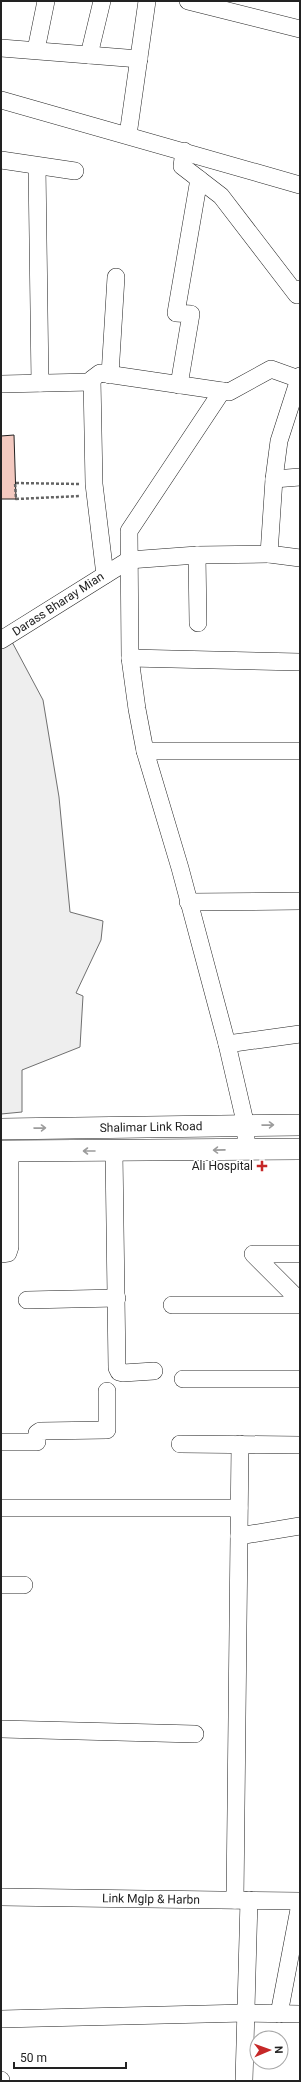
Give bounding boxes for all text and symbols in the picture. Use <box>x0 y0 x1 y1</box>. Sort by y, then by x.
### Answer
street label: Darass Bharay Mian <box>10 569 106 639</box>
street label: Shalimar Link Road <box>99 1119 203 1135</box>
one-way arrow <box>261 1121 274 1129</box>
one-way arrow <box>33 1125 46 1132</box>
one-way arrow <box>213 1146 226 1153</box>
one-way arrow <box>83 1147 96 1155</box>
place label: Ali Hospital <box>192 1159 253 1173</box>
marker: Ali Hospital <box>256 1160 268 1172</box>
street label: Link Mglp & Harbn <box>102 1891 200 1907</box>
north arrow <box>249 2030 289 2070</box>
scale bar <box>14 2044 126 2070</box>
text: N <box>272 2046 285 2054</box>
text: 50 m <box>20 2051 47 2065</box>

